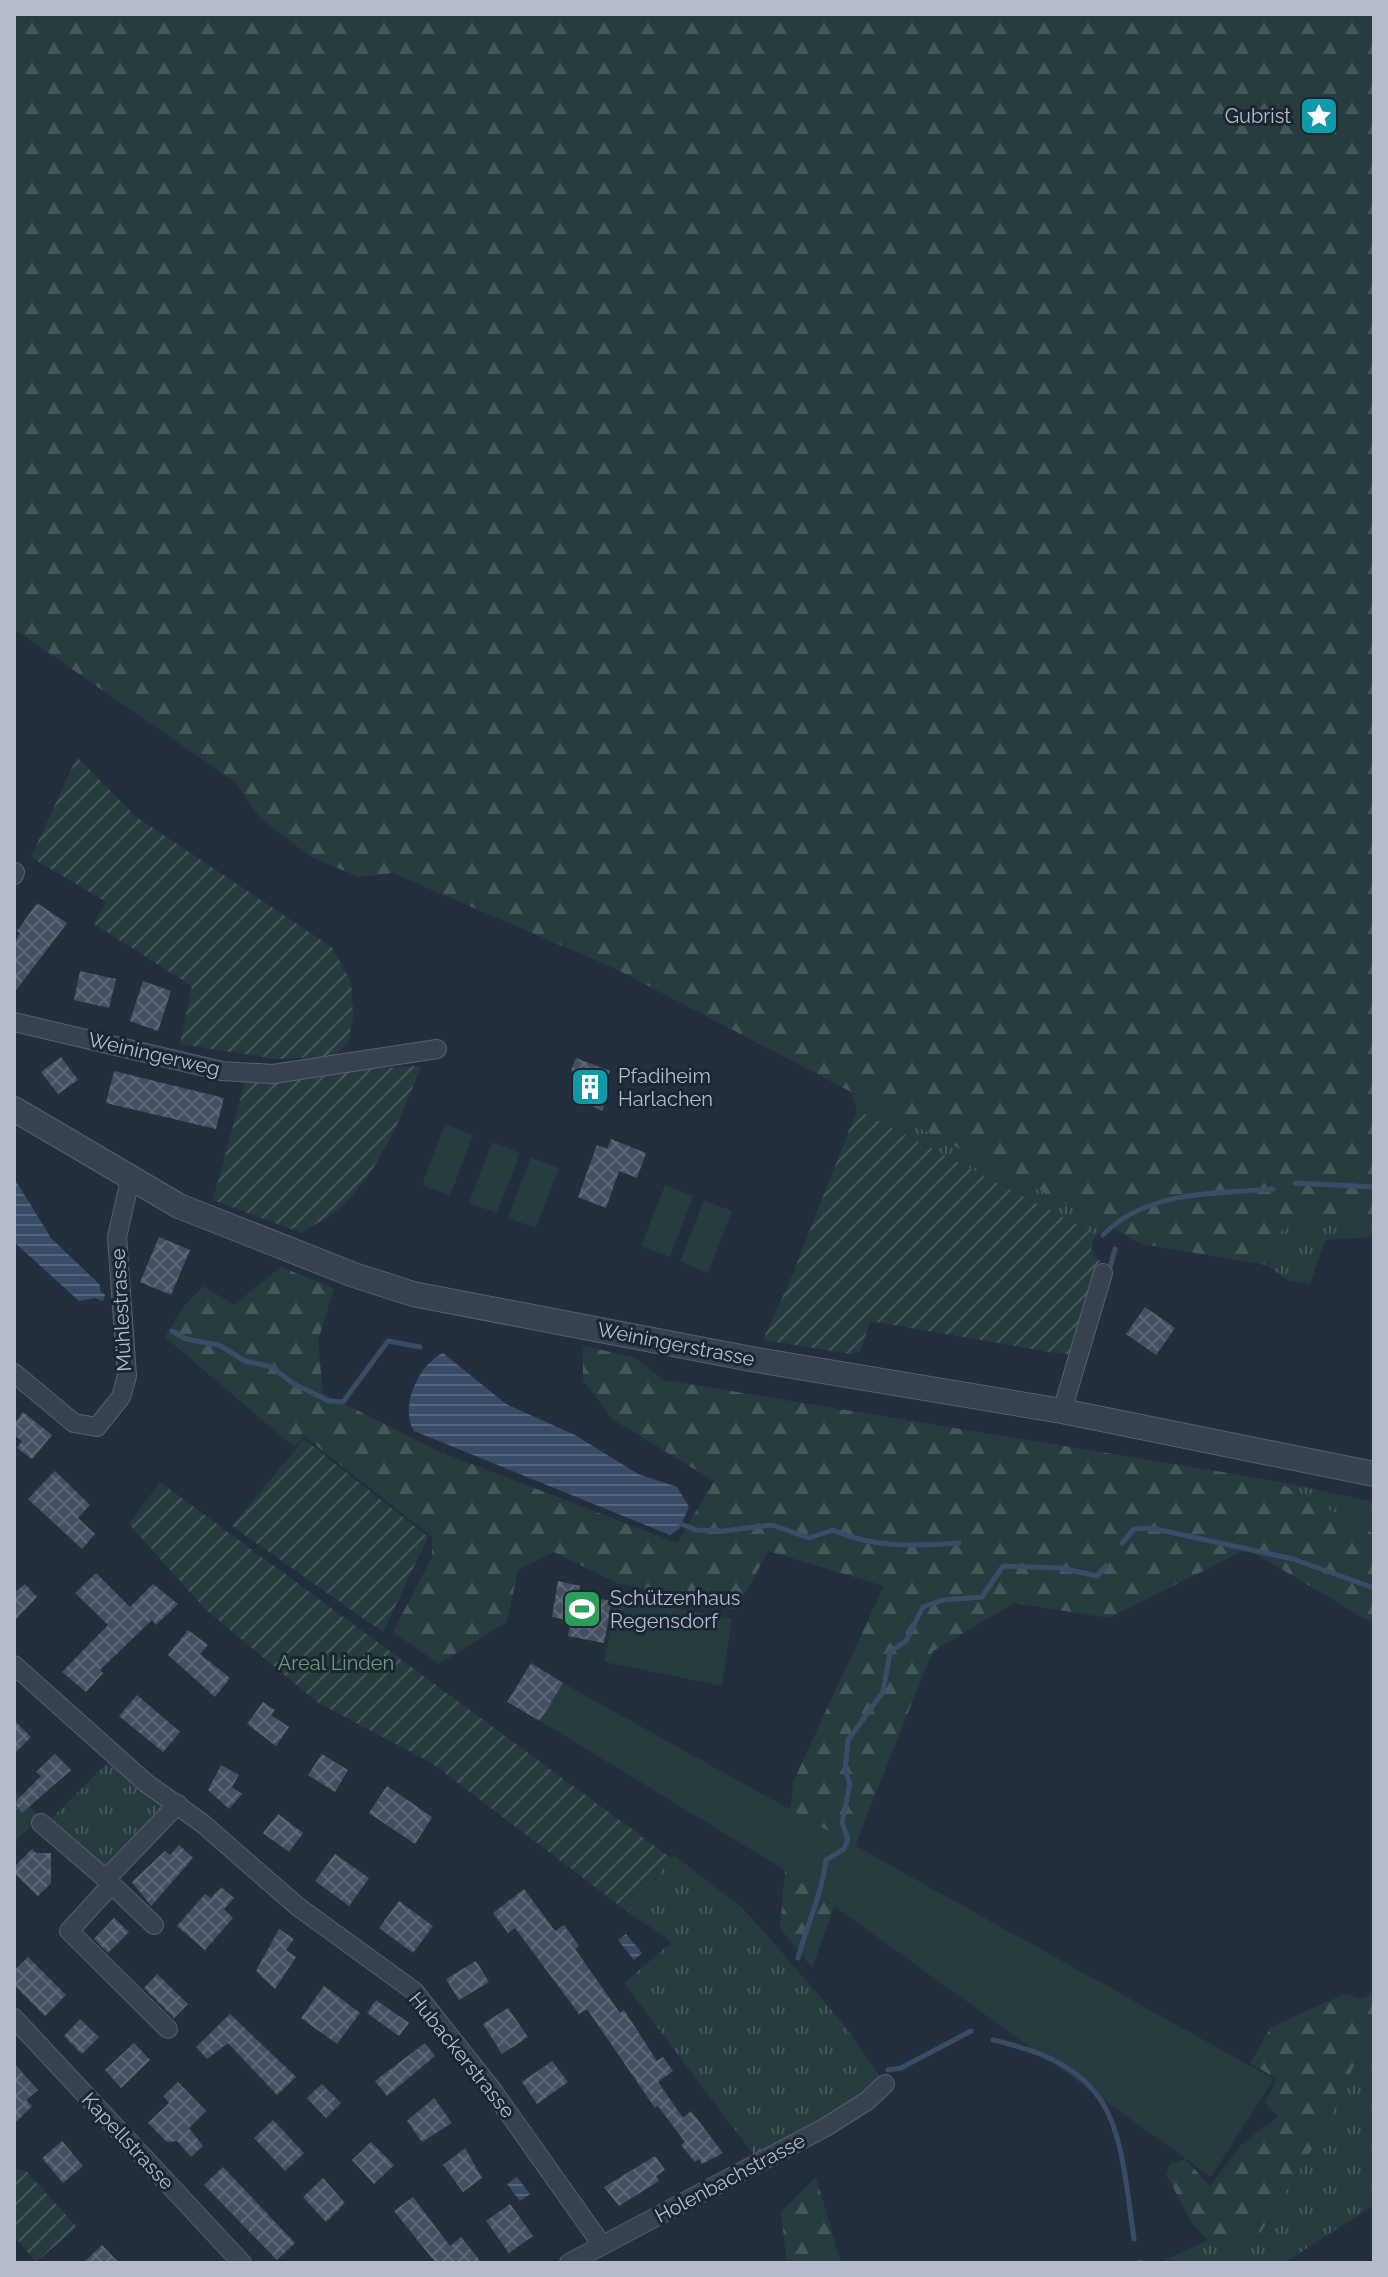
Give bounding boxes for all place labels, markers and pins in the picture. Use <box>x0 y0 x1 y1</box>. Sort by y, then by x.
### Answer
place icon: Gubrist <box>1298 95 1340 137</box>
place label: Gubrist <box>1225 104 1291 128</box>
place label: Pfadiheim Harlachen <box>618 1064 713 1111</box>
building icon: Pfadiheim Harlachen <box>569 1066 611 1108</box>
place label: Schützenhaus Regensdorf <box>610 1586 740 1633</box>
sports icon: Schützenhaus Regensdorf <box>561 1588 603 1630</box>

